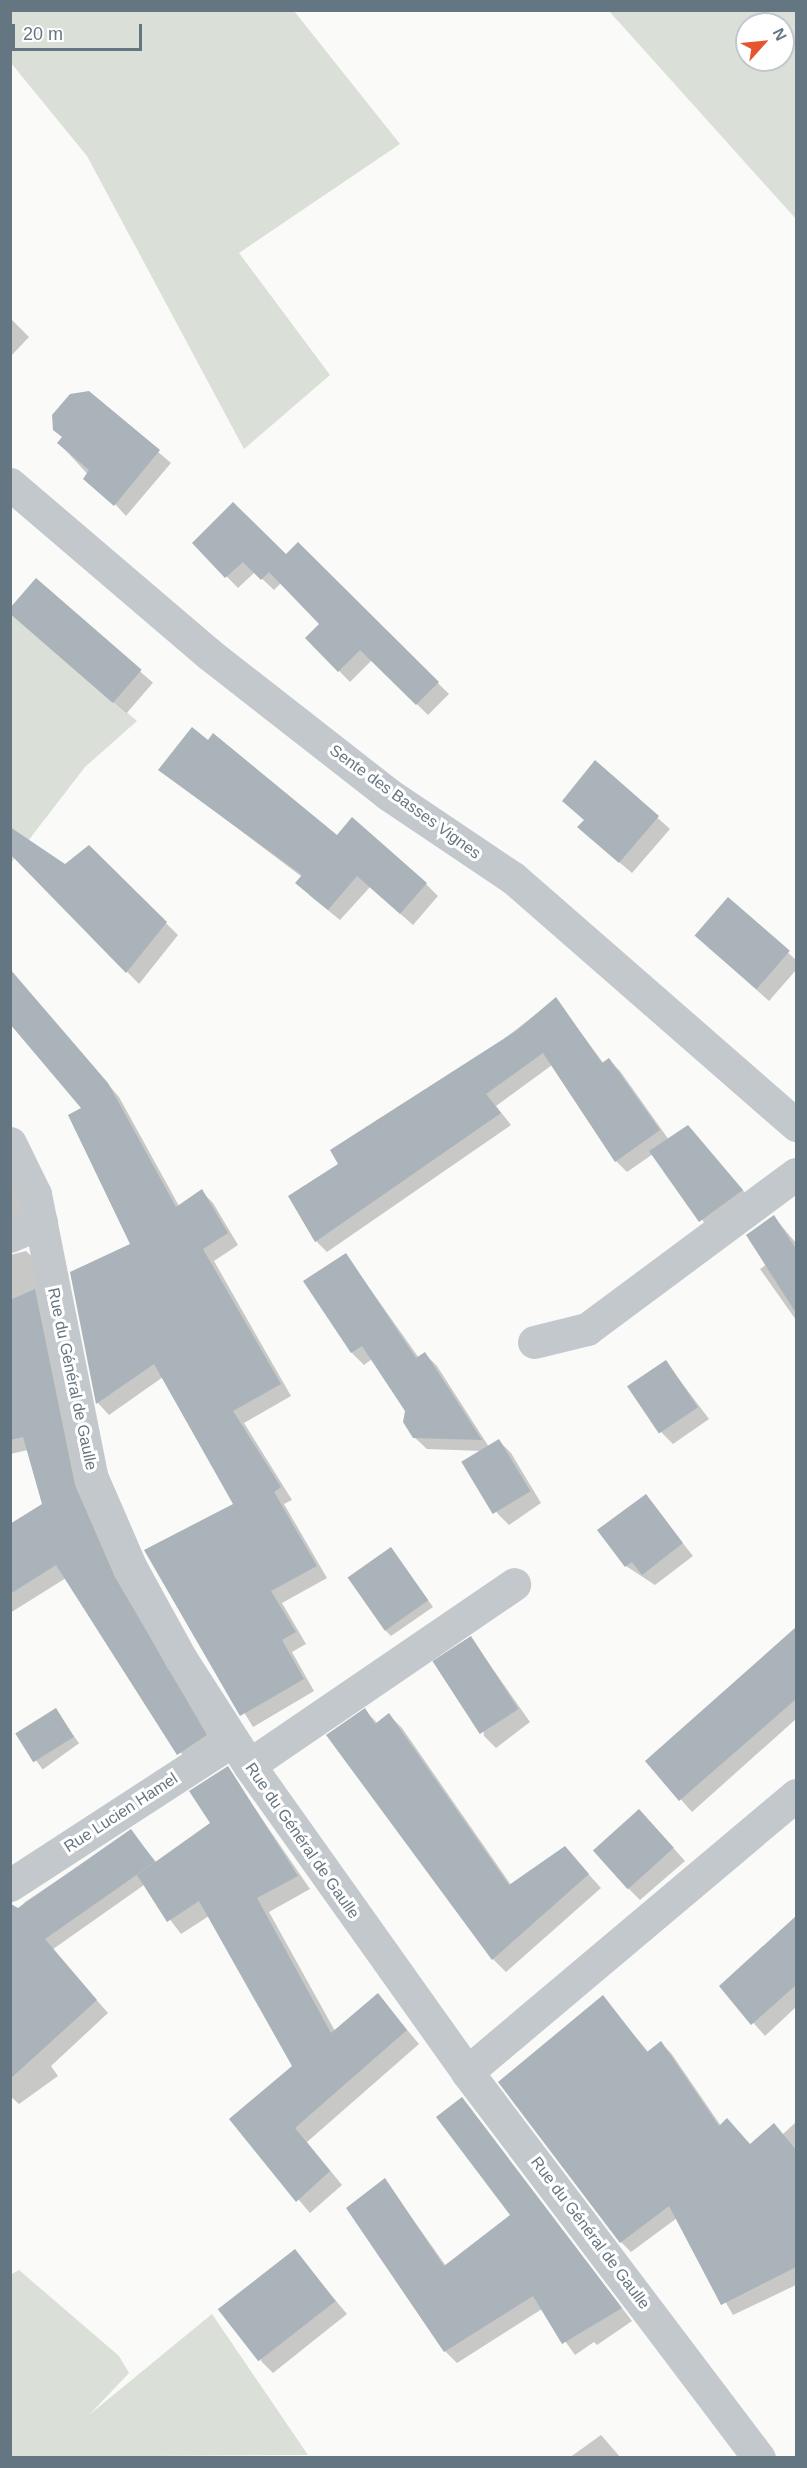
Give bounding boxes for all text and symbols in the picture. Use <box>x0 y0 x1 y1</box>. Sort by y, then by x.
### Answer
scale bar <box>15 12 146 50</box>
north arrow <box>735 12 795 72</box>
text: 20 m <box>23 24 63 44</box>
text: N <box>770 25 790 44</box>
street label: Sente des Basses Vignes <box>326 741 484 863</box>
street label: Rue du Général de Gaulle <box>43 1286 101 1472</box>
street label: Rue du Général de Gaulle <box>241 1759 363 1923</box>
street label: Rue Lucien Hamel <box>61 1769 181 1857</box>
street label: Rue du Général de Gaulle <box>526 2153 654 2313</box>

